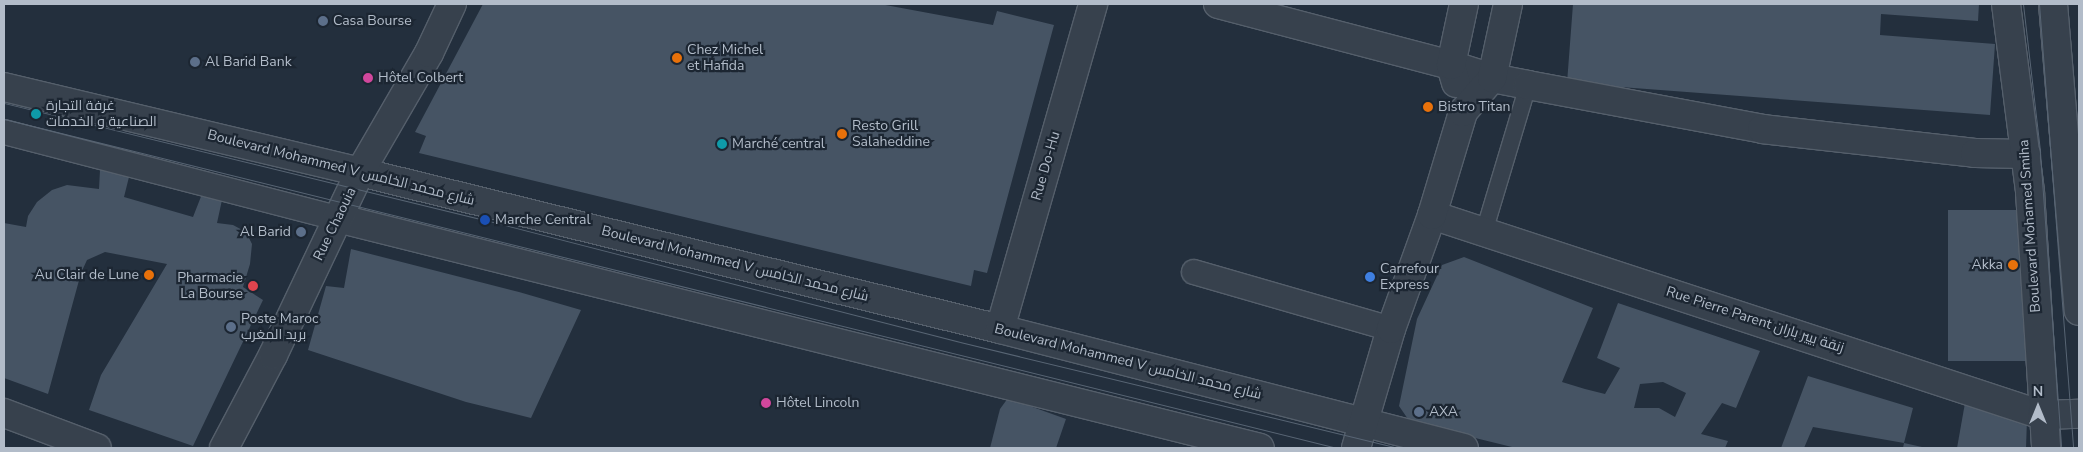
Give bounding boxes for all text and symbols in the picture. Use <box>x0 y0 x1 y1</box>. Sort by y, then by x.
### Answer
place label: Casa Bourse <box>333 13 412 29</box>
marker: Casa Bourse <box>317 15 329 27</box>
place label: Chez Michel et Hafida <box>687 42 763 74</box>
marker: Chez Michel et Hafida <box>671 52 683 64</box>
place label: Al Barid Bank <box>205 54 292 70</box>
marker: Al Barid Bank <box>189 56 201 68</box>
place label: Hôtel Colbert <box>378 70 463 86</box>
marker: Hôtel Colbert <box>362 72 374 84</box>
place label: غرفة التجارة الصناعية و الخدمات <box>46 98 157 130</box>
place label: Bistro Titan <box>1438 99 1511 115</box>
marker: Bistro Titan <box>1422 101 1434 113</box>
marker: غرفة التجارة الصناعية و الخدمات <box>30 108 42 120</box>
place label: Resto Grill Salaheddine <box>852 118 930 150</box>
street label: Boulevard Mohammed V شارع محمد الخامس <box>206 127 476 209</box>
marker: Resto Grill Salaheddine <box>836 128 848 140</box>
street label: Rue Do-Hu <box>1028 130 1064 202</box>
place label: Marché central <box>732 136 825 152</box>
marker: Marché central <box>716 138 728 150</box>
street label: Boulevard Mohamed Smiha <box>2016 139 2044 313</box>
street label: Rue Chaouia <box>310 185 360 263</box>
place label: Marche Central <box>495 212 591 228</box>
marker: Marche Central <box>479 214 491 226</box>
street label: Boulevard Mohammed V شارع محمد الخامس <box>600 223 870 305</box>
place label: Al Barid <box>240 224 291 240</box>
marker: Al Barid <box>295 226 307 238</box>
place label: Akka <box>1971 257 2003 273</box>
marker: Akka <box>2007 259 2019 271</box>
place label: Carrefour Express <box>1380 261 1439 294</box>
place label: Au Clair de Lune <box>35 267 139 283</box>
marker: Au Clair de Lune <box>143 269 155 281</box>
place label: Pharmacie La Bourse <box>177 270 243 302</box>
marker: Carrefour Express <box>1364 271 1376 283</box>
marker: Pharmacie La Bourse <box>247 280 259 292</box>
street label: Rue Pierre Parent زنقة بيير باران <box>1664 283 1846 357</box>
place label: Poste Maroc بريد المغرب <box>241 311 318 344</box>
marker: Poste Maroc بريد المغرب <box>225 321 237 333</box>
street label: Boulevard Mohammed V شارع محمد الخامس <box>993 321 1263 403</box>
north arrow <box>2013 382 2063 432</box>
text: N <box>2033 382 2043 401</box>
place label: Hôtel Lincoln <box>776 395 859 411</box>
marker: Hôtel Lincoln <box>760 397 772 409</box>
place label: AXA <box>1429 404 1458 420</box>
marker: AXA <box>1413 406 1425 418</box>

